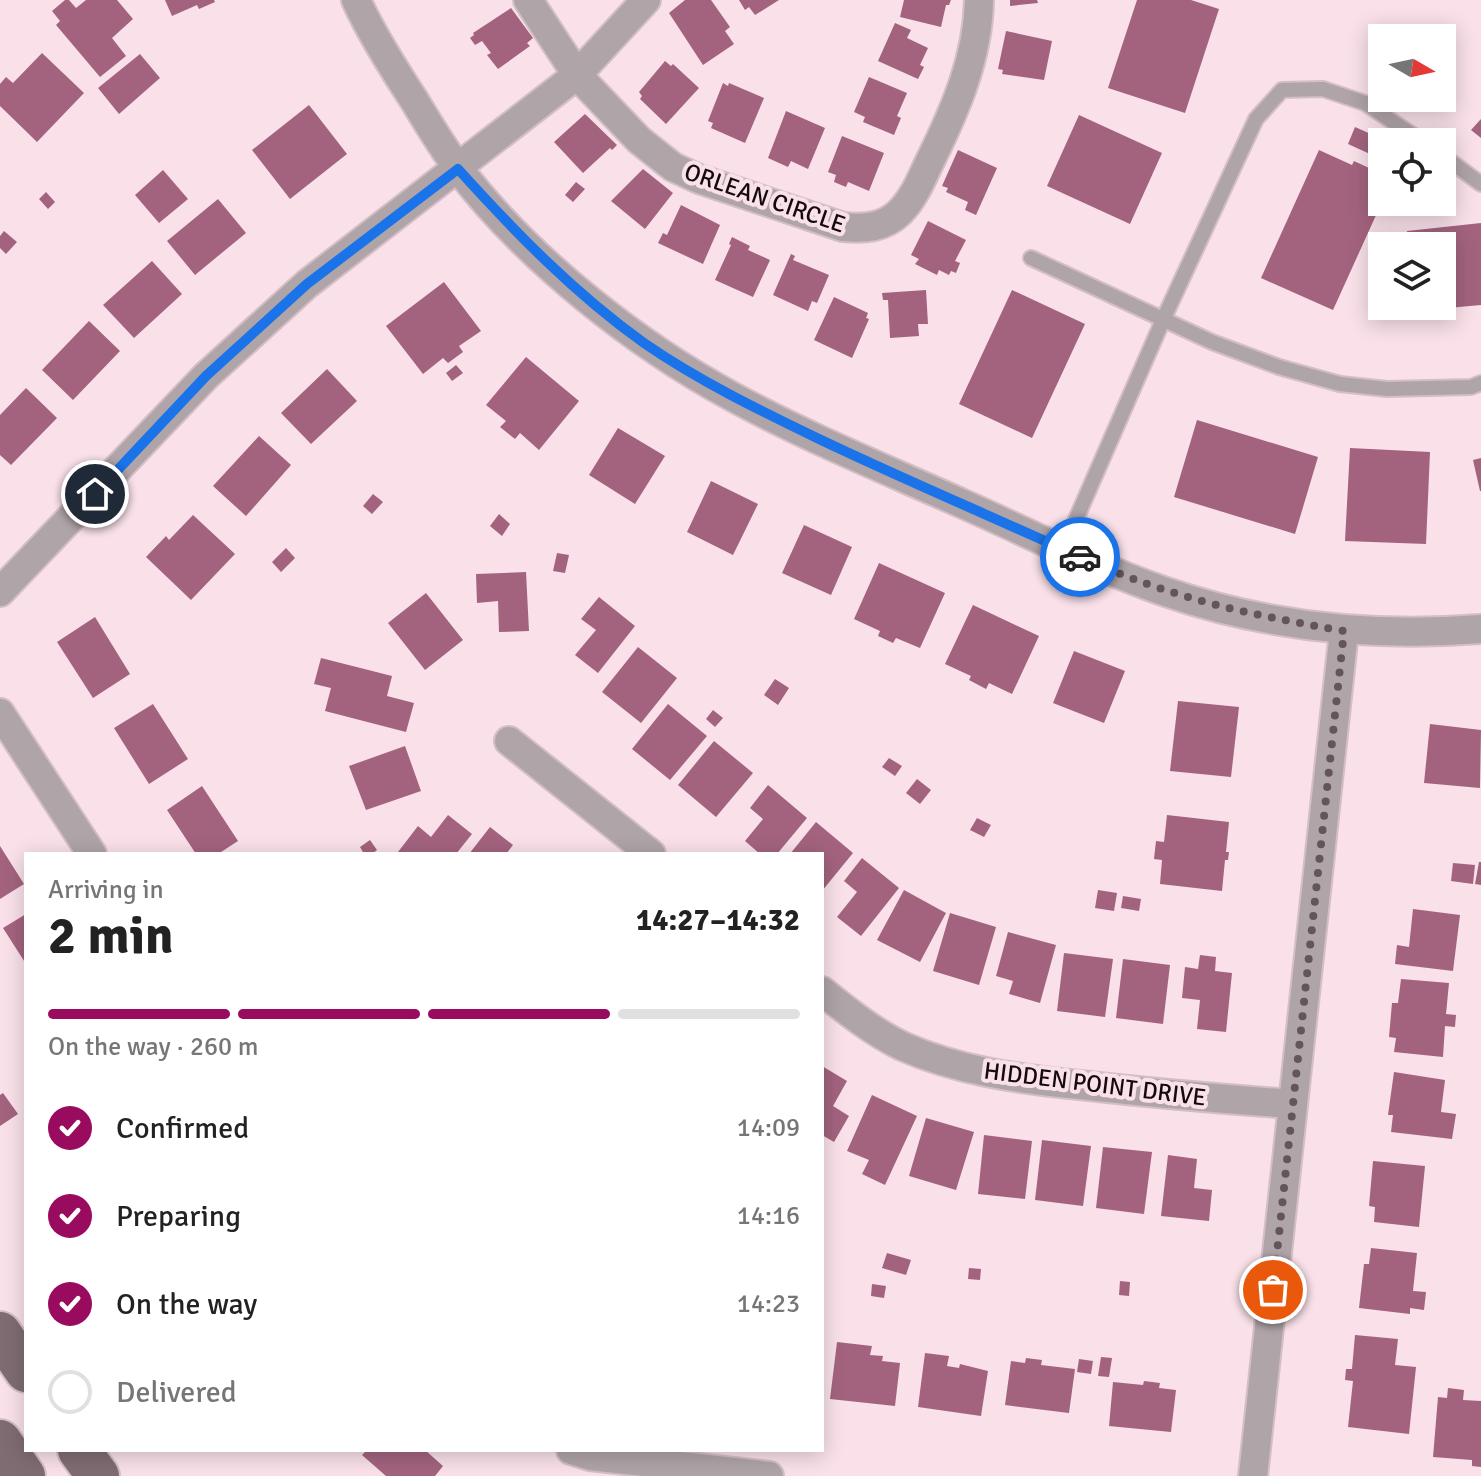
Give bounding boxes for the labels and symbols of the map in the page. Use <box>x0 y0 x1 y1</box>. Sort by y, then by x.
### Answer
north arrow <box>1368 24 1456 112</box>
street label: ORLEAN CIRCLE <box>681 156 849 240</box>
pin <box>61 460 129 528</box>
courier <box>1040 517 1120 597</box>
street label: HIDDEN POINT DRIVE <box>982 1055 1208 1113</box>
pin <box>1239 1256 1307 1324</box>

